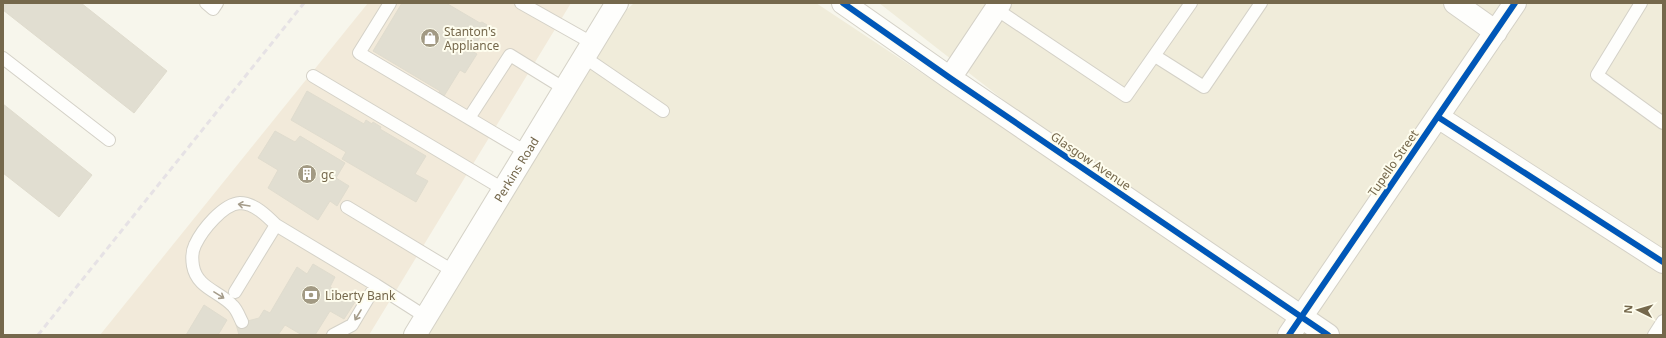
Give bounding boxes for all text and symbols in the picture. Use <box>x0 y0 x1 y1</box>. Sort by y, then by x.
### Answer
place label: Stanton's Appliance <box>444 23 500 54</box>
shop icon: Stanton's Appliance <box>419 27 441 49</box>
street label: Tupello Street <box>1364 126 1423 200</box>
street label: Glasgow Avenue <box>1048 128 1135 194</box>
street label: Perkins Road <box>489 133 542 205</box>
building icon: gc <box>296 163 318 185</box>
place label: gc <box>321 166 334 183</box>
one-way arrow <box>238 201 251 209</box>
bank icon: Liberty Bank <box>300 284 322 306</box>
place label: Liberty Bank <box>325 287 396 304</box>
north arrow <box>1618 290 1658 330</box>
one-way arrow <box>213 292 225 300</box>
text: N <box>1620 304 1635 314</box>
one-way arrow <box>353 309 361 321</box>

